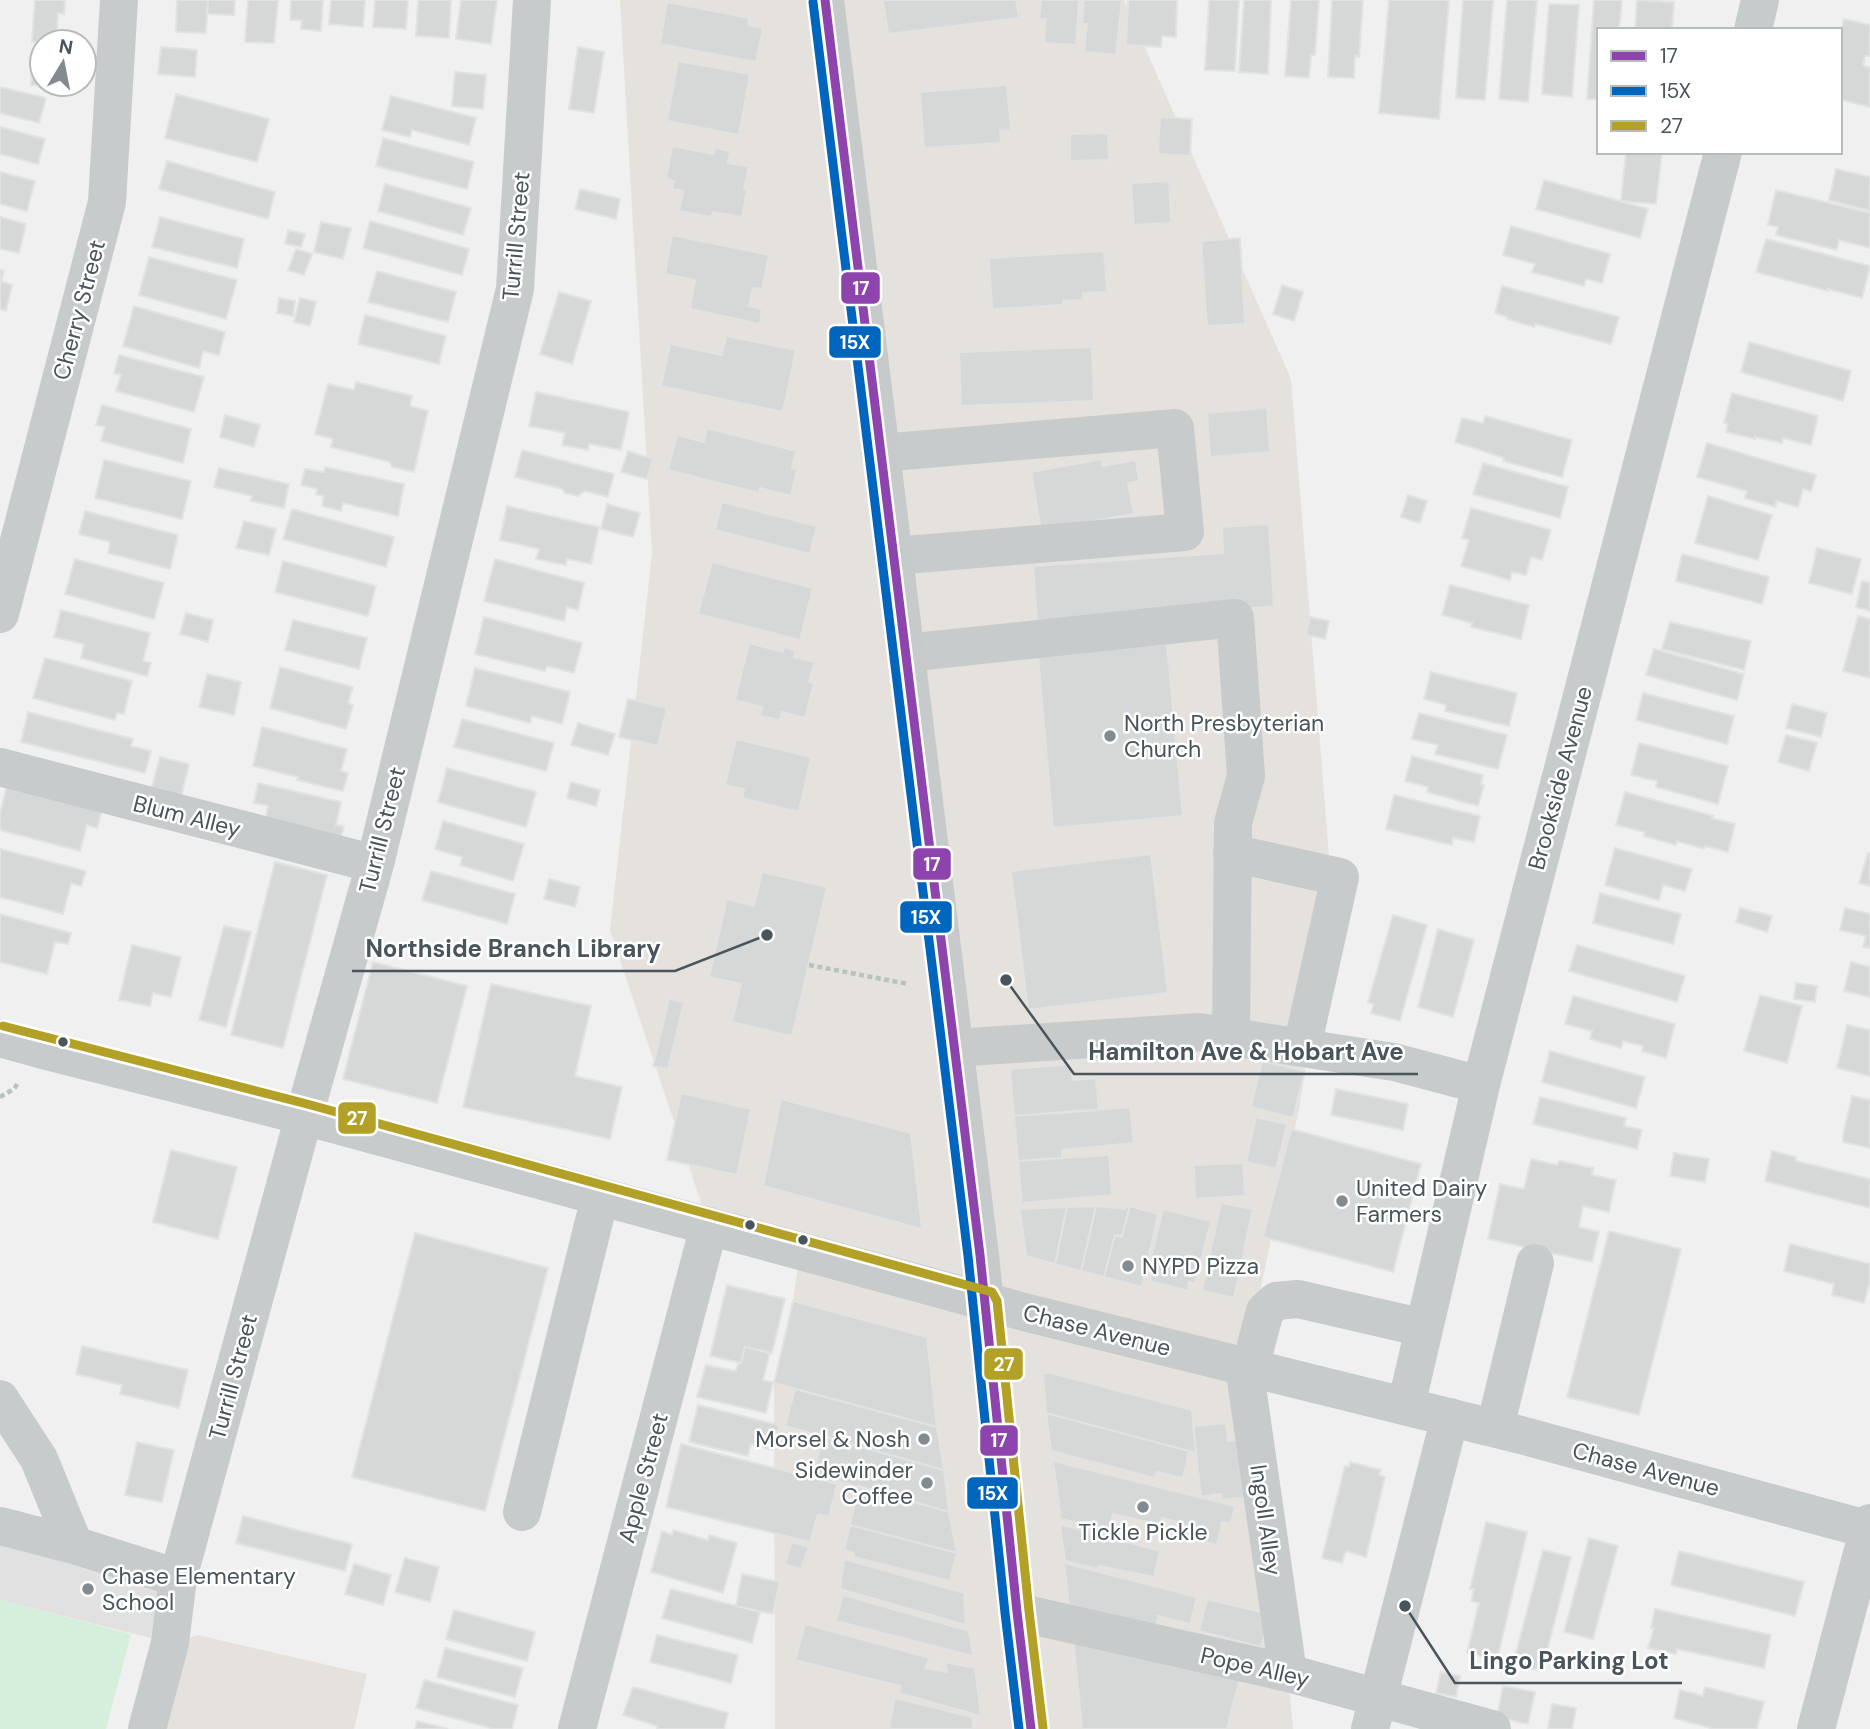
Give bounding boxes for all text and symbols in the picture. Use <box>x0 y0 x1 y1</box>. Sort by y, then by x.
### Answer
north arrow <box>28 28 98 98</box>
legend <box>1597 28 1842 154</box>
text: N <box>57 33 75 60</box>
text: 17 <box>1660 42 1678 70</box>
text: 15X <box>1660 77 1691 105</box>
text: 27 <box>1660 112 1683 140</box>
street label: Turrill Street <box>495 170 537 302</box>
street label: Cherry Street <box>46 237 112 383</box>
line badge: 17 <box>840 271 881 305</box>
text: 17 <box>852 276 870 301</box>
line badge: 15X <box>828 325 882 359</box>
text: 15X <box>840 330 871 355</box>
street label: Brookside Avenue <box>1521 683 1599 873</box>
place label: North Presbyterian Church <box>1124 708 1324 764</box>
marker: North Presbyterian Church <box>1102 728 1118 744</box>
street label: Turrill Street <box>352 764 412 896</box>
street label: Blum Alley <box>130 788 244 844</box>
line badge: 17 <box>912 847 952 881</box>
text: 17 <box>923 852 941 877</box>
line badge: 15X <box>899 900 953 934</box>
text: 15X <box>911 905 942 930</box>
callout: Northside Branch Library <box>352 926 675 971</box>
text: Northside Branch Library <box>365 933 661 964</box>
callout: Hamilton Ave & Hobart Ave <box>1074 1029 1418 1074</box>
unlabelled marker <box>56 1035 70 1049</box>
text: Hamilton Ave & Hobart Ave <box>1088 1036 1404 1067</box>
line badge: 27 <box>337 1101 377 1135</box>
text: 27 <box>346 1106 368 1131</box>
place label: United Dairy Farmers <box>1356 1173 1487 1229</box>
marker: United Dairy Farmers <box>1334 1193 1350 1209</box>
unlabelled marker <box>743 1218 757 1232</box>
unlabelled marker <box>796 1233 810 1247</box>
place label: NYPD Pizza <box>1142 1251 1259 1281</box>
marker: NYPD Pizza <box>1120 1258 1136 1274</box>
street label: Chase Avenue <box>1020 1297 1174 1363</box>
street label: Turrill Street <box>202 1311 264 1443</box>
line badge: 27 <box>983 1347 1024 1381</box>
text: 27 <box>993 1352 1015 1377</box>
street label: Apple Street <box>611 1410 675 1546</box>
place label: Morsel & Nosh <box>755 1424 910 1454</box>
line badge: 17 <box>979 1424 1019 1457</box>
text: 17 <box>990 1428 1008 1453</box>
marker: Morsel & Nosh <box>916 1431 932 1447</box>
street label: Chase Avenue <box>1569 1435 1723 1503</box>
place label: Sidewinder Coffee <box>795 1455 913 1511</box>
street label: Ingoll Alley <box>1243 1463 1289 1578</box>
marker: Sidewinder Coffee <box>919 1475 935 1491</box>
line badge: 15X <box>966 1476 1019 1510</box>
text: 15X <box>978 1481 1009 1506</box>
marker: Tickle Pickle <box>1135 1499 1151 1515</box>
place label: Tickle Pickle <box>1078 1517 1208 1547</box>
place label: Chase Elementary School <box>102 1561 296 1617</box>
marker: Chase Elementary School <box>80 1581 96 1597</box>
callout: Lingo Parking Lot <box>1455 1638 1682 1683</box>
street label: Pope Alley <box>1198 1640 1313 1694</box>
text: Lingo Parking Lot <box>1469 1645 1669 1676</box>

